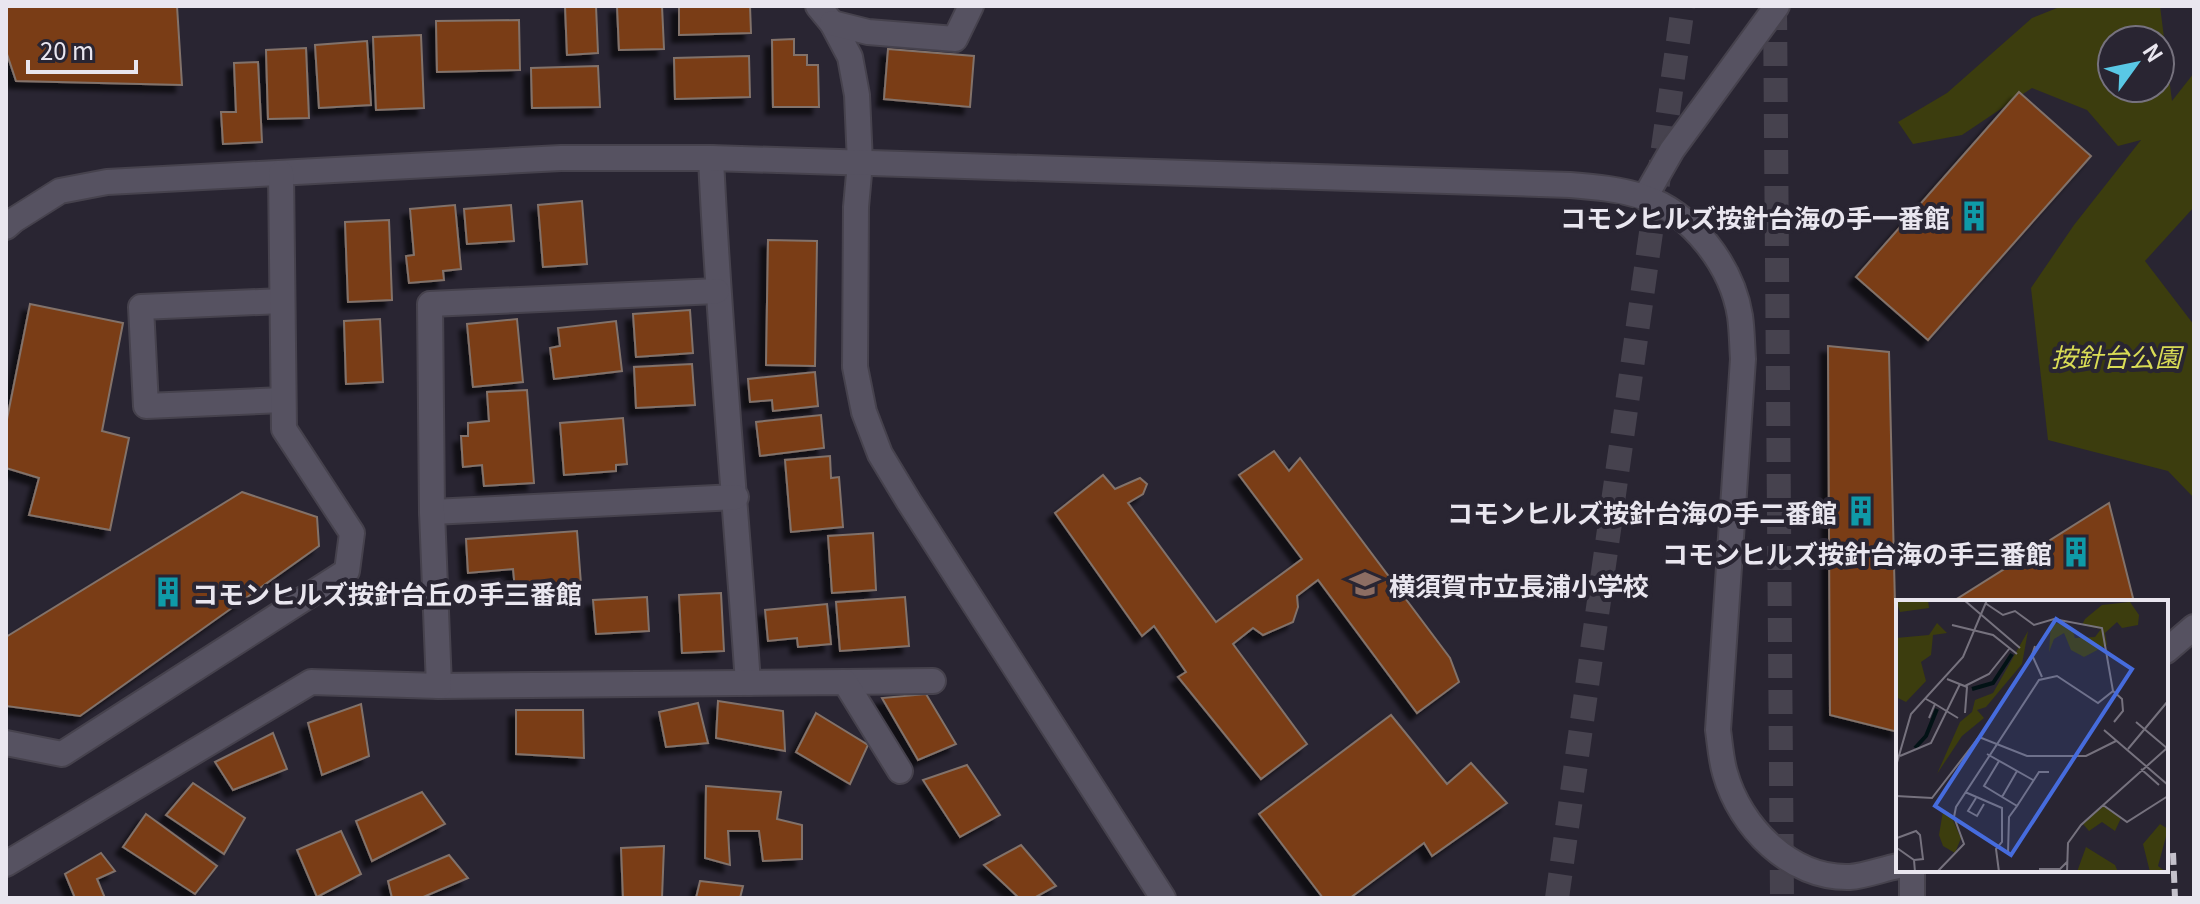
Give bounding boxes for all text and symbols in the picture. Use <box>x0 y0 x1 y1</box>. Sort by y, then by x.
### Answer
scale bar <box>28 24 136 74</box>
north arrow <box>2096 24 2176 104</box>
text: 20 m <box>40 32 94 67</box>
text: N <box>2137 36 2172 68</box>
place label: コモンヒルズ按針台海の手一番館 <box>1560 198 1950 235</box>
building icon: コモンヒルズ按針台海の手一番館 <box>1957 199 1991 233</box>
park label: 按針台公園 <box>2051 337 2185 374</box>
place label: コモンヒルズ按針台海の手二番館 <box>1447 493 1837 530</box>
building icon: コモンヒルズ按針台海の手二番館 <box>1844 494 1878 528</box>
place label: コモンヒルズ按針台海の手三番館 <box>1662 534 2052 571</box>
building icon: コモンヒルズ按針台海の手三番館 <box>2059 535 2093 569</box>
place label: 横須賀市立長浦小学校 <box>1389 566 1649 603</box>
school or university icon: 横須賀市立長浦小学校 <box>1348 567 1382 601</box>
place label: コモンヒルズ按針台丘の手三番館 <box>192 574 582 611</box>
building icon: コモンヒルズ按針台丘の手三番館 <box>151 575 185 609</box>
inset map <box>1896 600 2168 872</box>

